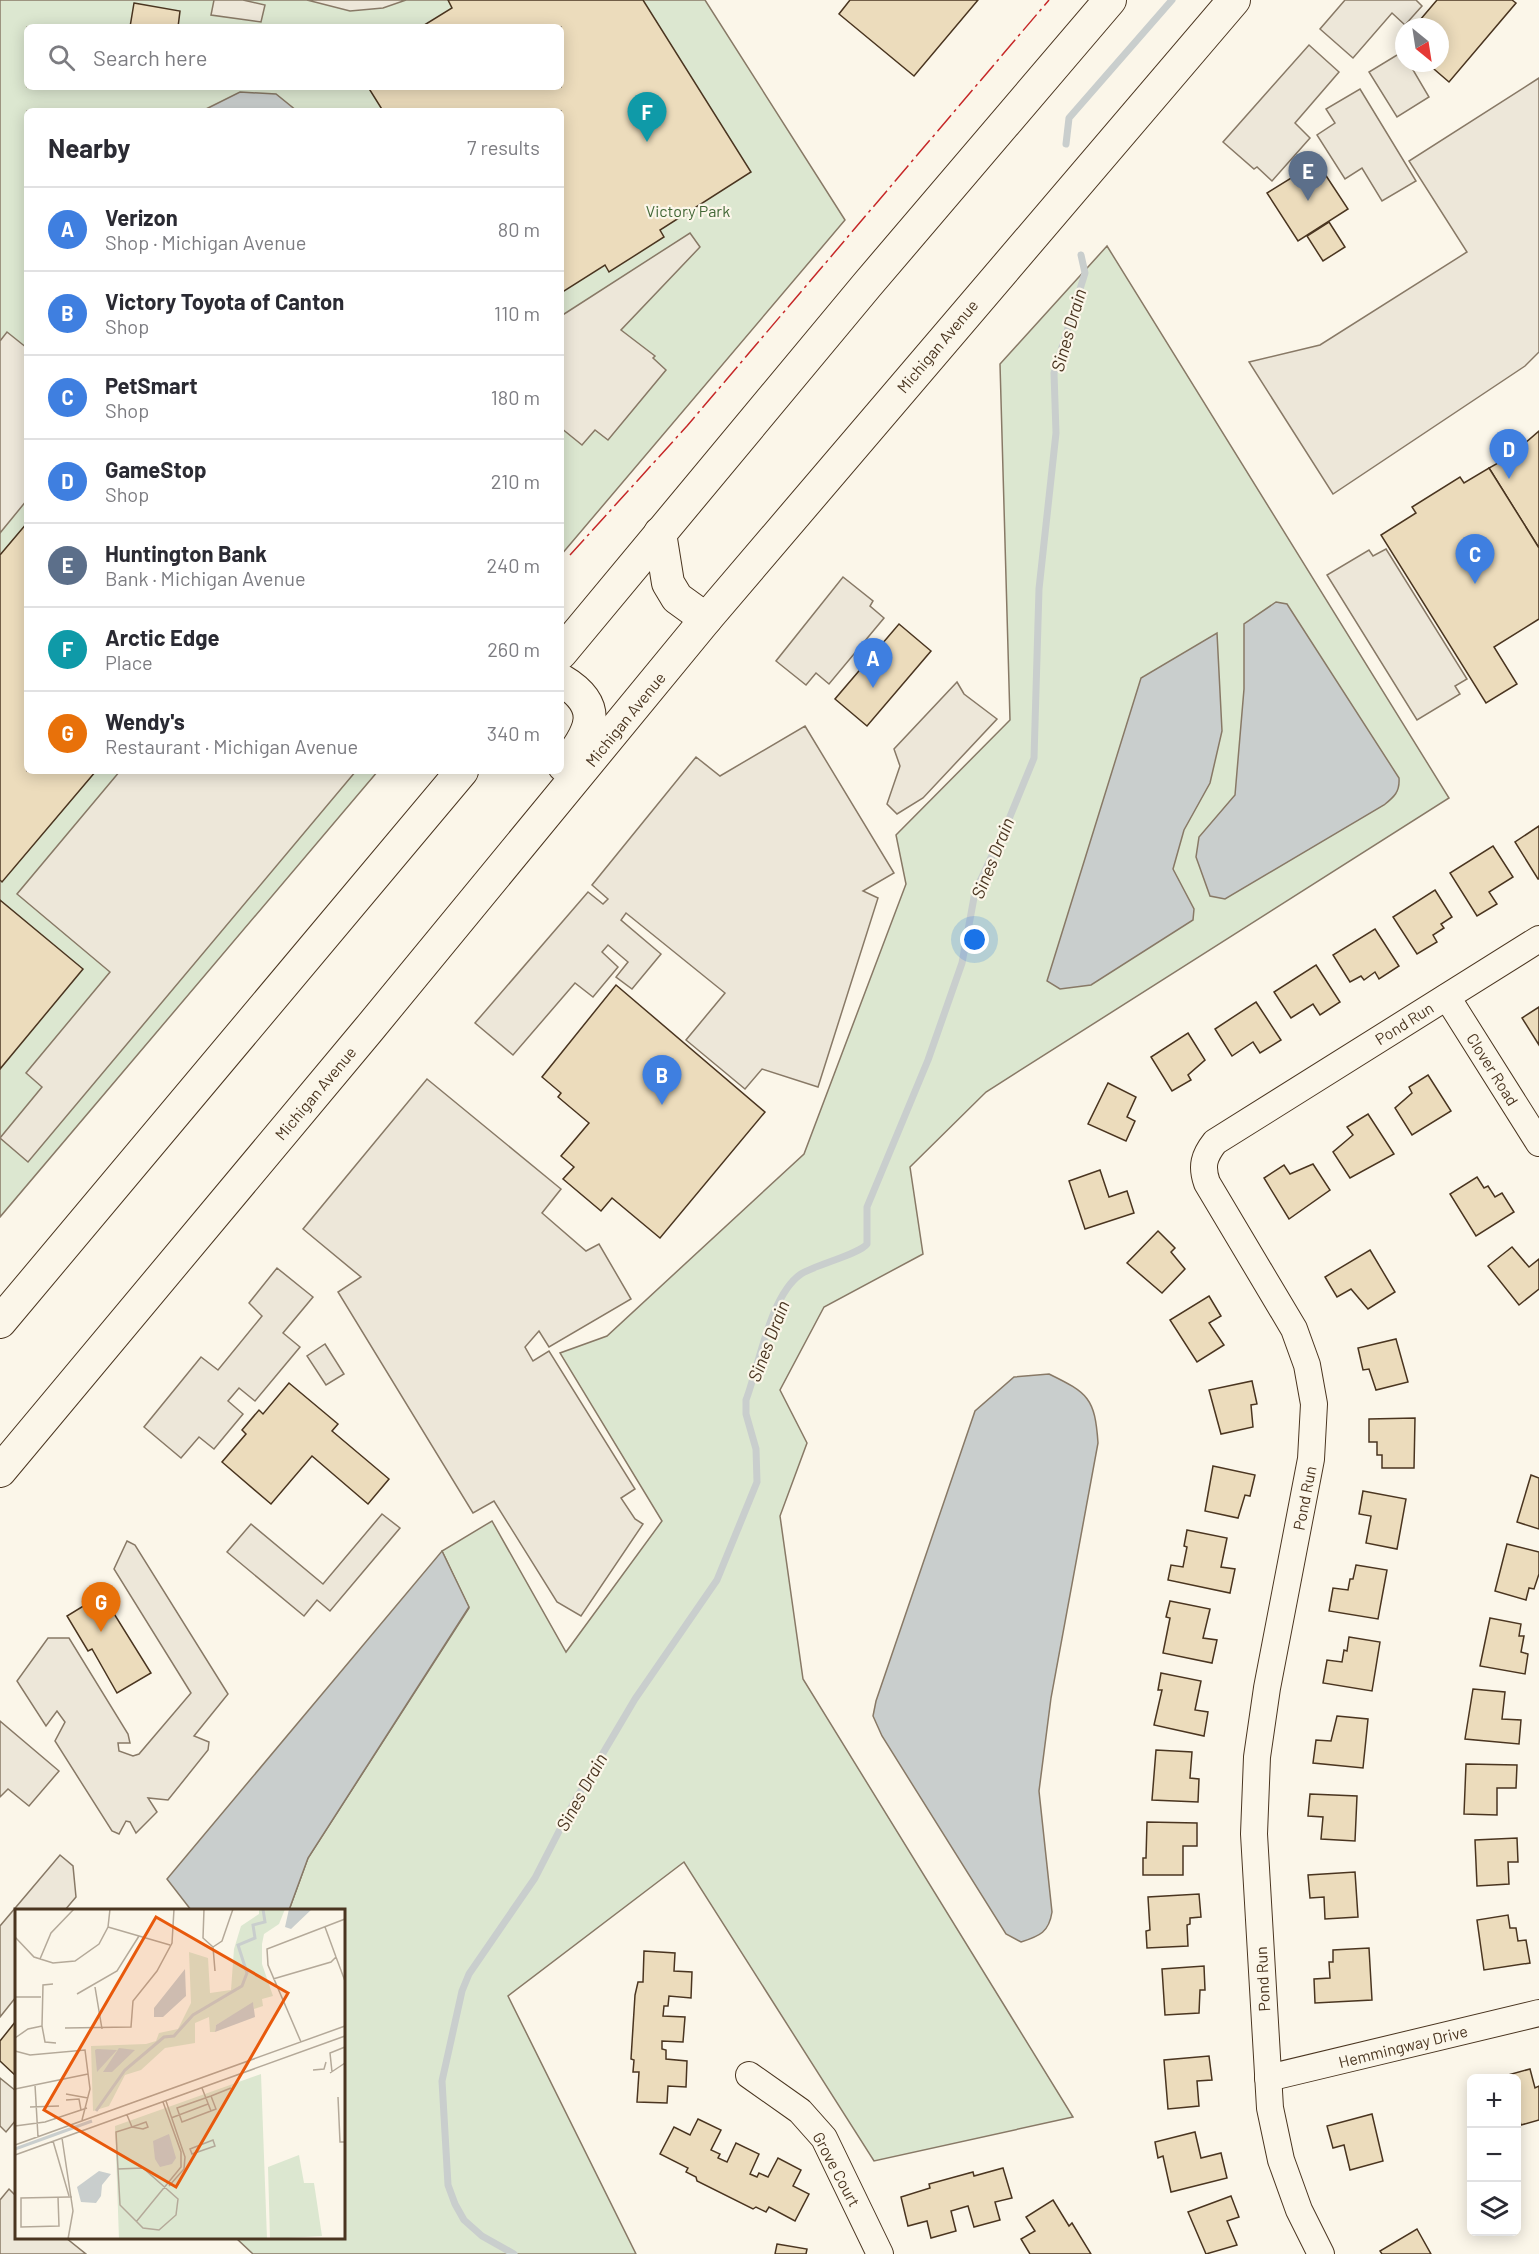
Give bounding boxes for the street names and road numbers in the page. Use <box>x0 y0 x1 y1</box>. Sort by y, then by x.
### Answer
street label: Michigan Avenue <box>892 295 982 397</box>
street label: Michigan Avenue <box>581 668 669 770</box>
street label: Pond Run <box>1371 998 1437 1048</box>
street label: Clover Road <box>1463 1029 1523 1109</box>
street label: Michigan Avenue <box>270 1042 360 1144</box>
street label: Pond Run <box>1288 1464 1320 1532</box>
street label: Pond Run <box>1251 1946 1273 2012</box>
street label: Hemmingway Drive <box>1336 2021 1470 2071</box>
street label: Grove Court <box>809 2128 865 2210</box>

